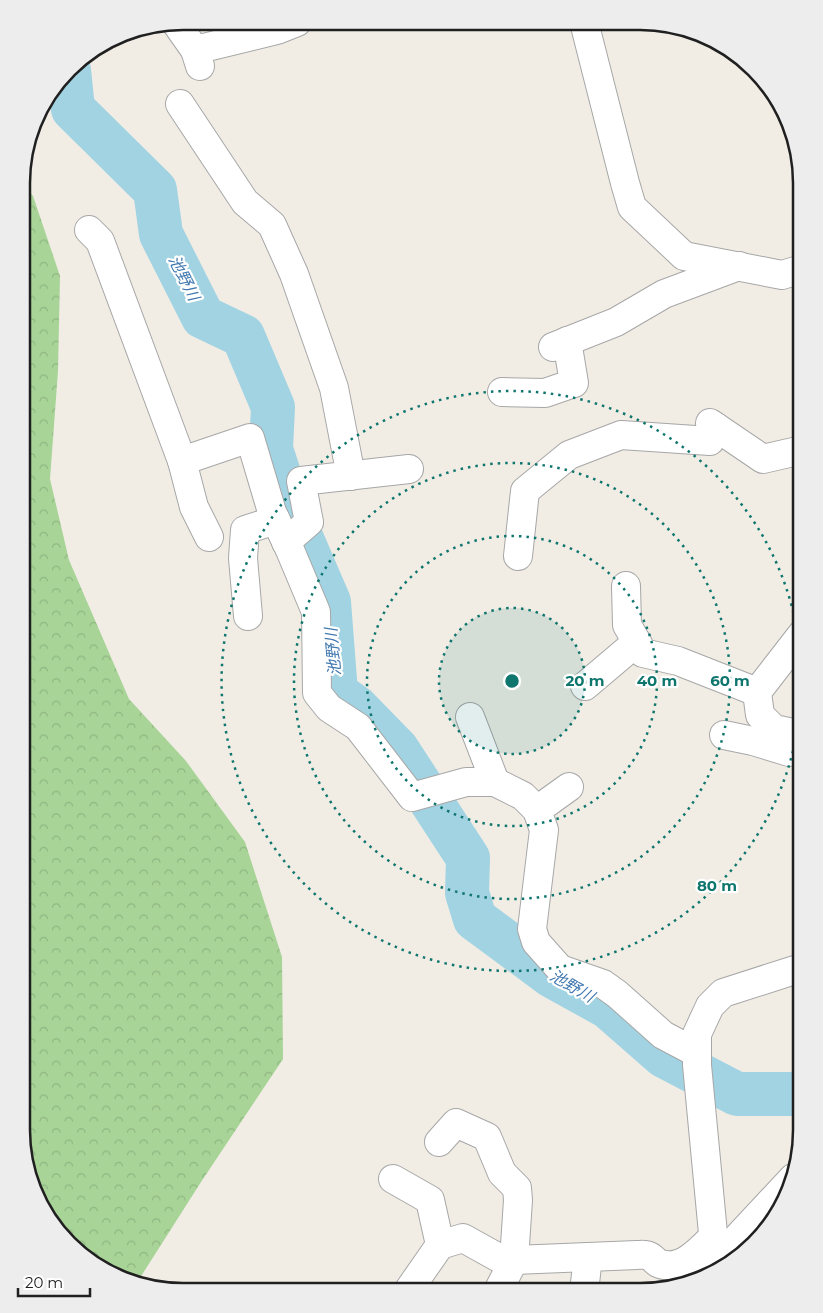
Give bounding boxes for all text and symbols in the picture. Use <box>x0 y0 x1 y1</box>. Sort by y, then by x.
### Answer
water label: 池野川 <box>165 252 204 305</box>
water label: 池野川 <box>321 625 345 677</box>
text: 20 m <box>565 671 605 690</box>
text: 40 m <box>637 671 677 690</box>
text: 60 m <box>710 671 750 690</box>
centre of rings <box>503 672 521 690</box>
text: 80 m <box>697 876 737 895</box>
water label: 池野川 <box>546 966 599 1007</box>
scale bar <box>18 1266 90 1298</box>
text: 20 m <box>25 1273 63 1292</box>

